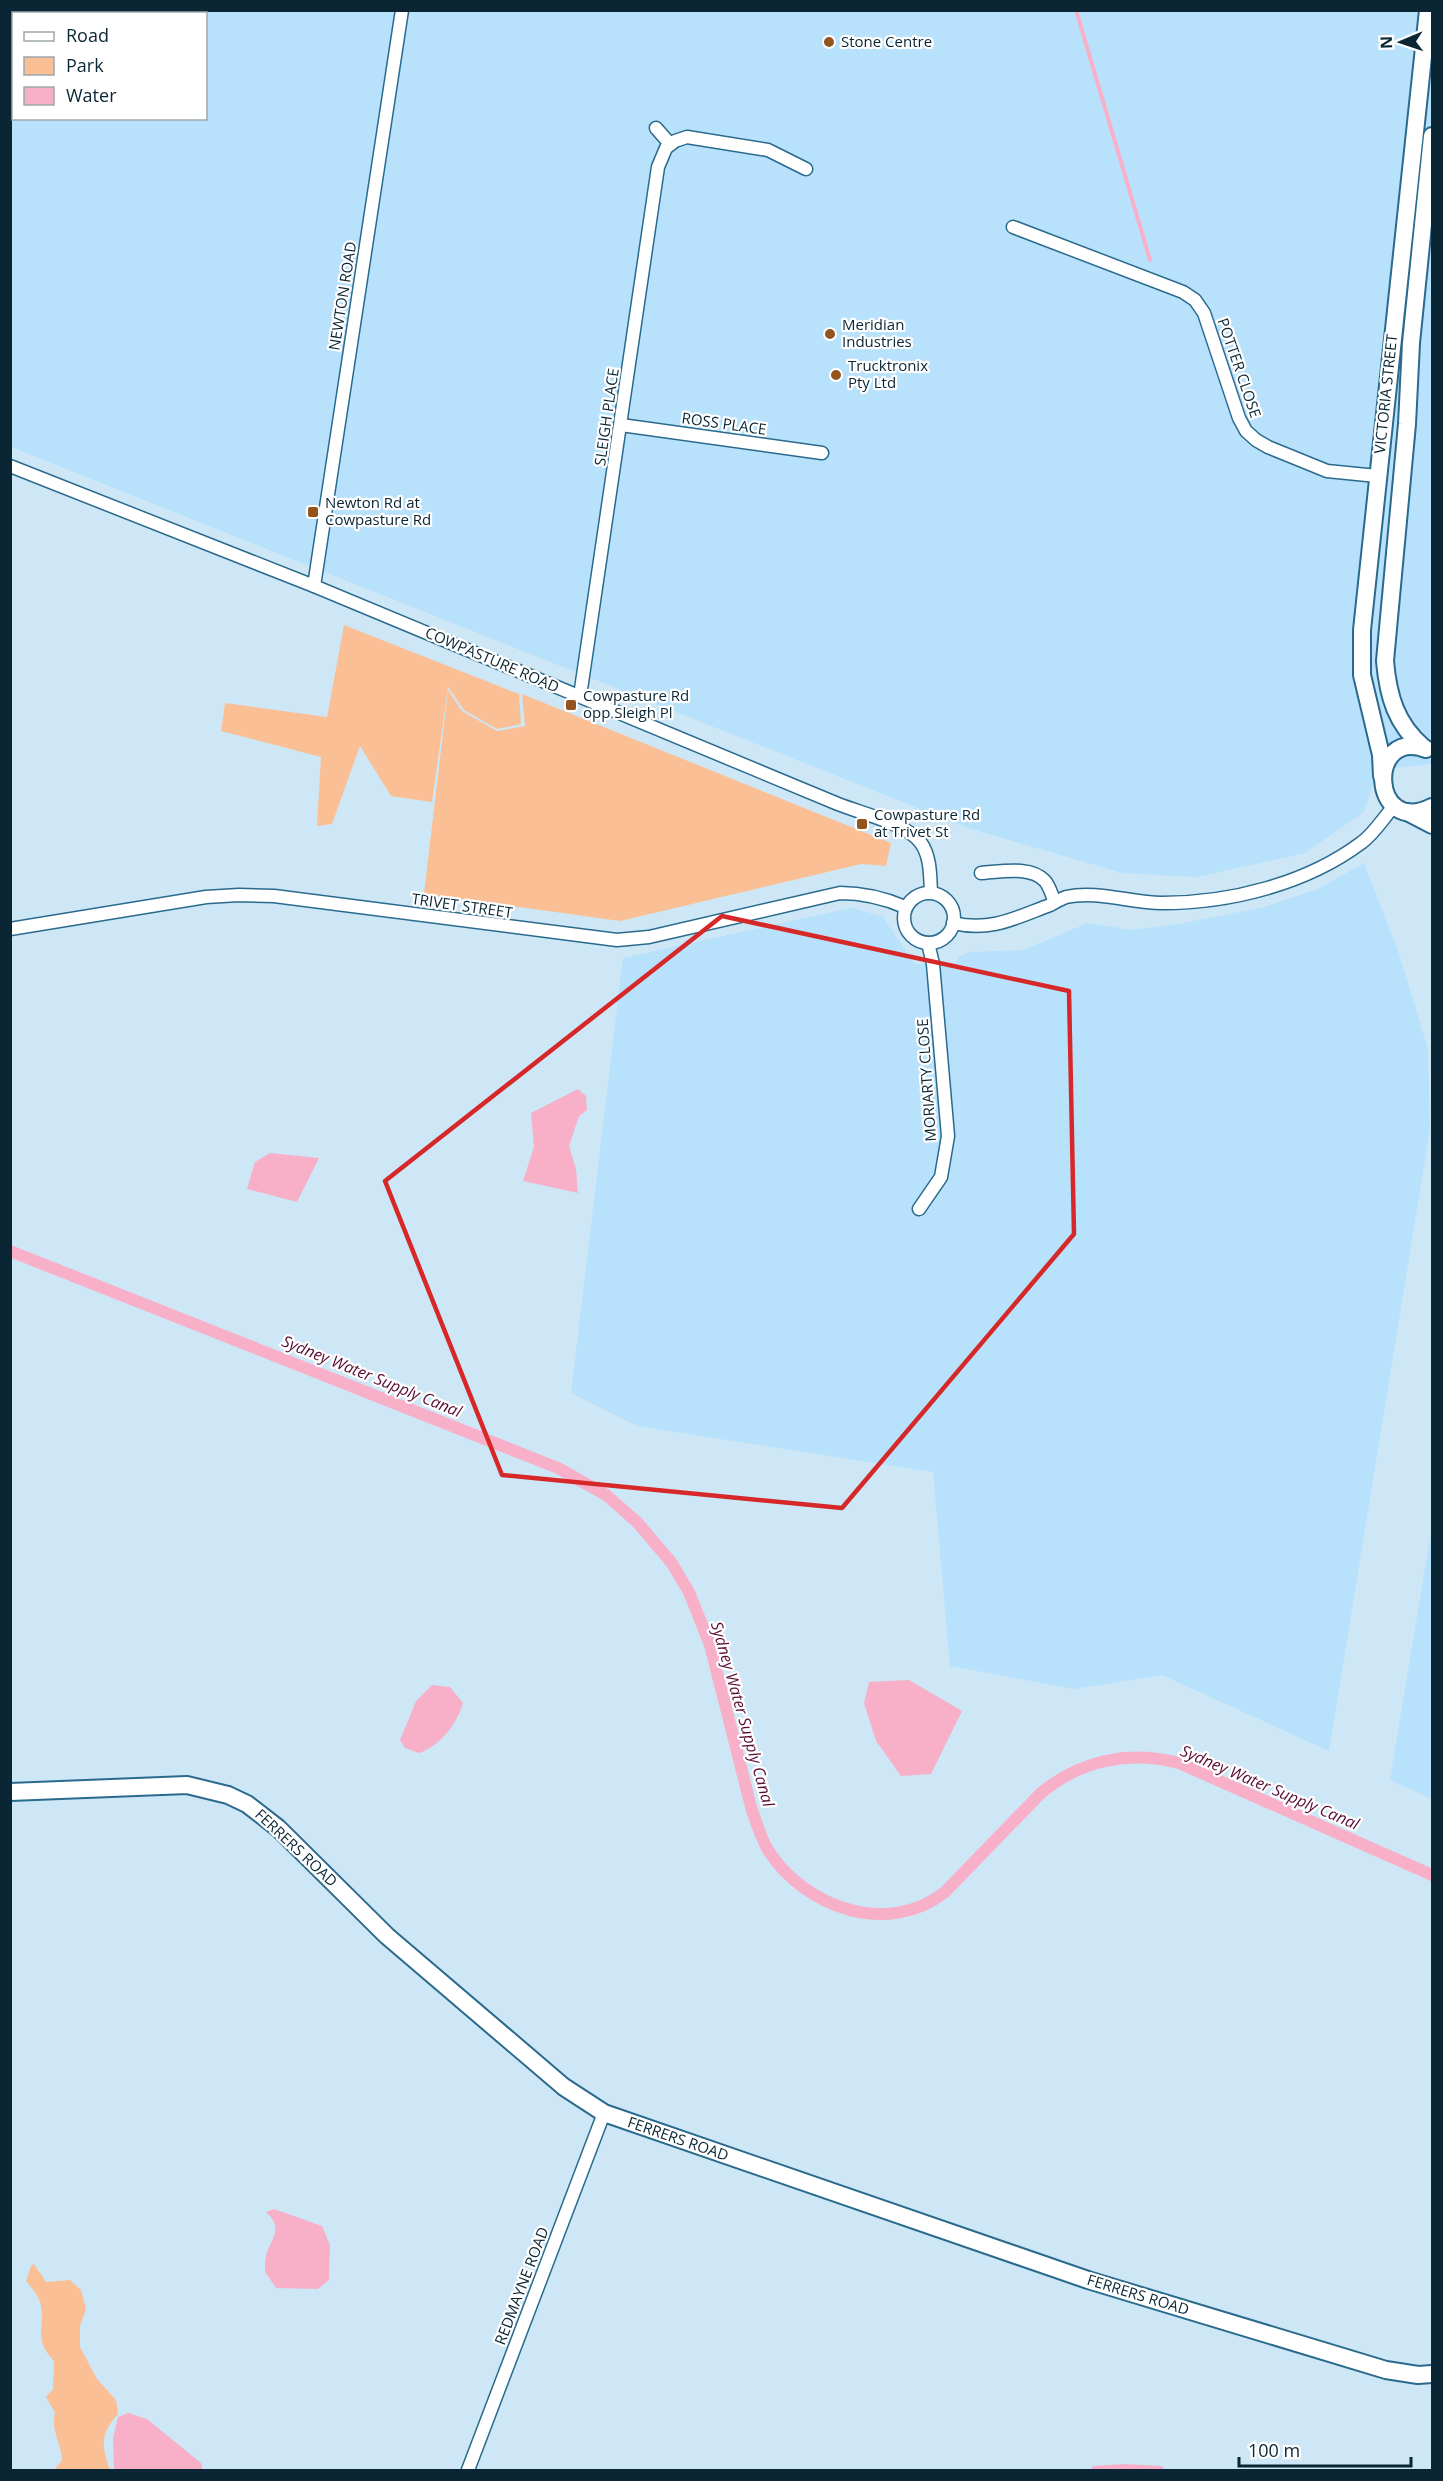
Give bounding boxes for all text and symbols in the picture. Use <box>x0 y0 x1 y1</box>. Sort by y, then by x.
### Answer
legend <box>12 12 207 120</box>
north arrow <box>1371 12 1431 72</box>
text: Road <box>66 23 109 47</box>
place label: Stone Centre <box>841 31 932 51</box>
marker: Stone Centre <box>822 35 836 49</box>
text: N <box>1375 36 1397 49</box>
text: Park <box>66 53 104 77</box>
text: Water <box>66 83 117 107</box>
street label: NEWTON ROAD <box>324 240 360 352</box>
place label: Meridian Industries <box>842 314 912 351</box>
street label: POTTER CLOSE <box>1214 315 1266 420</box>
marker: Meridian Industries <box>823 327 837 341</box>
street label: VICTORIA STREET <box>1369 332 1401 455</box>
place label: Trucktronix Pty Ltd <box>848 355 928 392</box>
street label: SLEIGH PLACE <box>589 367 623 467</box>
marker: Trucktronix Pty Ltd <box>829 368 843 382</box>
street label: ROSS PLACE <box>680 407 768 439</box>
place label: Newton Rd at Cowpasture Rd <box>325 492 431 529</box>
marker: Newton Rd at Cowpasture Rd <box>306 505 320 519</box>
street label: COWPASTURE ROAD <box>422 622 562 696</box>
place label: Cowpasture Rd opp Sleigh Pl <box>583 685 689 722</box>
marker: Cowpasture Rd opp Sleigh Pl <box>564 698 578 712</box>
place label: Cowpasture Rd at Trivet St <box>874 804 980 841</box>
marker: Cowpasture Rd at Trivet St <box>855 817 869 831</box>
street label: TRIVET STREET <box>410 888 515 922</box>
street label: MORIARTY CLOSE <box>912 1018 940 1142</box>
water label: Sydney Water Supply Canal <box>279 1330 466 1422</box>
water label: Sydney Water Supply Canal <box>706 1619 780 1810</box>
water label: Sydney Water Supply Canal <box>1177 1739 1363 1835</box>
street label: FERRERS ROAD <box>251 1804 342 1891</box>
street label: FERRERS ROAD <box>625 2111 732 2165</box>
street label: REDMAYNE ROAD <box>489 2224 553 2347</box>
street label: FERRERS ROAD <box>1085 2269 1192 2319</box>
scale bar <box>1239 2430 1412 2468</box>
text: 100 m <box>1248 2438 1300 2462</box>

